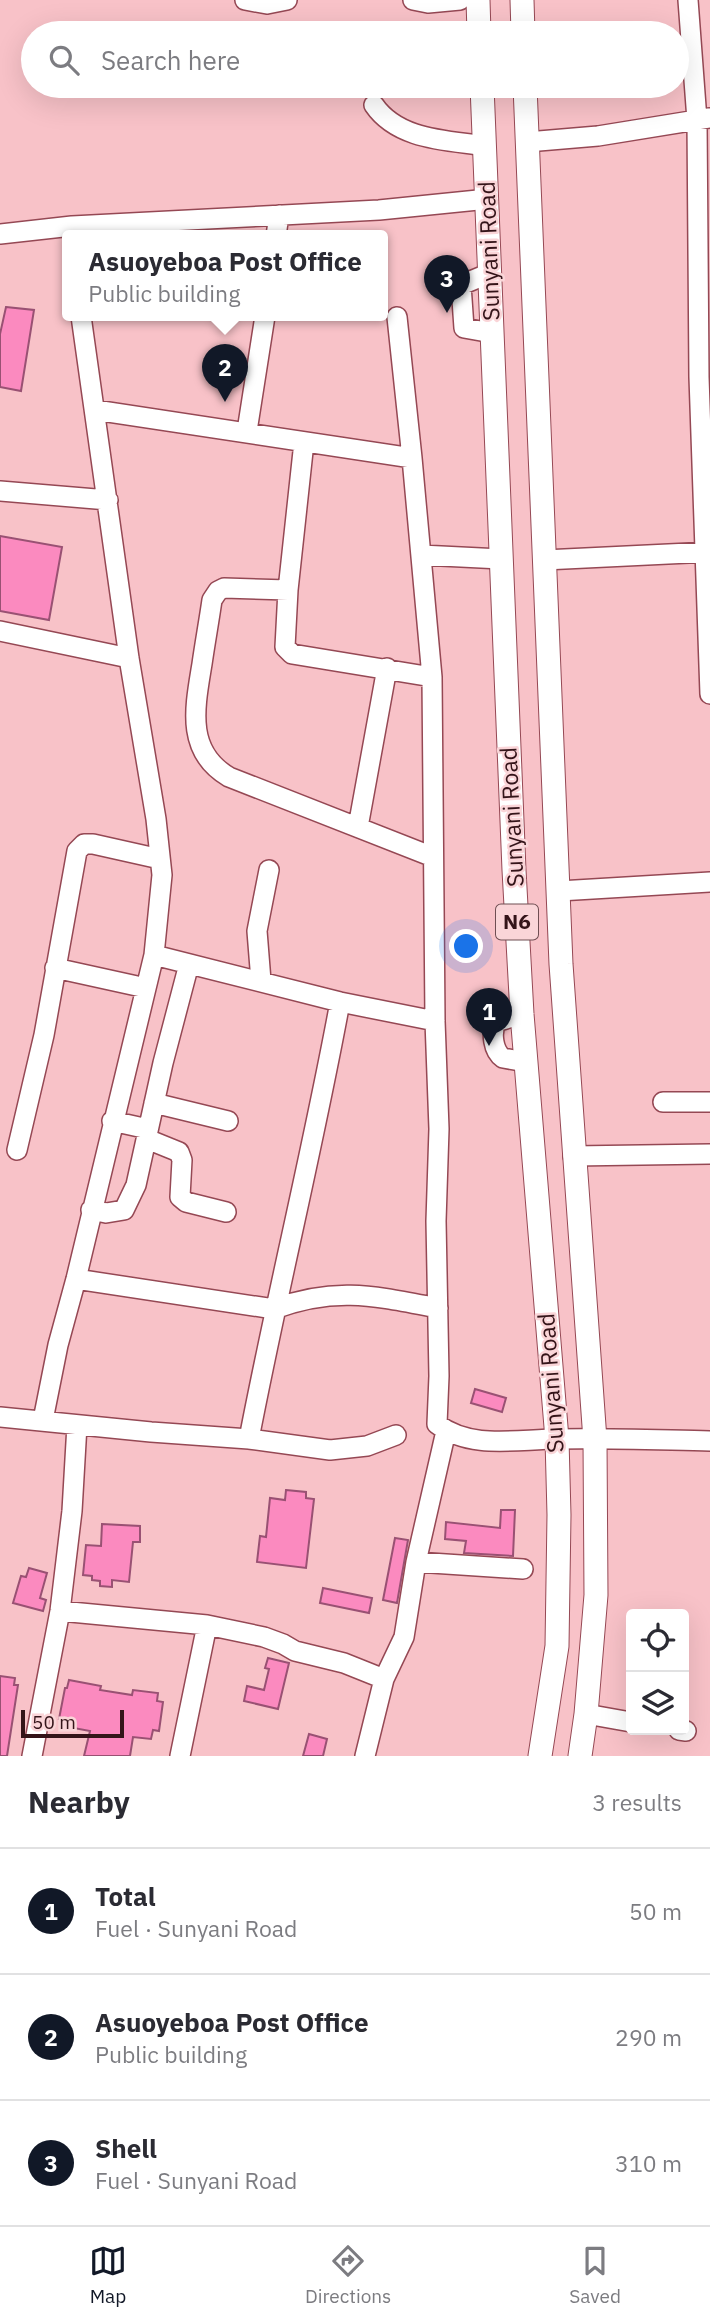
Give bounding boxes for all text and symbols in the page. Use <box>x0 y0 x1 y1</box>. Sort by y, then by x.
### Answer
search box <box>21 21 689 98</box>
icon: search <box>45 41 83 79</box>
text: Search here <box>101 43 240 77</box>
street label: Sunyani Road <box>471 181 505 321</box>
popup <box>62 230 388 321</box>
text: Asuoyeboa Post Office <box>88 244 362 278</box>
pin: 3 <box>424 255 470 313</box>
text: Public building <box>88 278 240 308</box>
pin: 2 <box>202 344 248 402</box>
street label: Sunyani Road <box>492 746 530 888</box>
road number: N6 <box>496 904 538 940</box>
your location <box>449 929 483 963</box>
pin: 1 <box>466 988 512 1046</box>
street label: Sunyani Road <box>530 1312 570 1454</box>
map controls <box>626 1609 689 1735</box>
button: locate <box>626 1609 689 1672</box>
button: layers <box>626 1672 689 1735</box>
scale bar <box>21 1707 124 1739</box>
text: 50 m <box>32 1710 76 1734</box>
text: Nearby <box>28 1782 130 1821</box>
text: 3 results <box>592 1787 682 1817</box>
text: Total <box>95 1879 156 1913</box>
text: 1 <box>44 1896 58 1926</box>
text: 50 m <box>629 1896 682 1926</box>
text: Fuel · Sunyani Road <box>95 1913 297 1943</box>
text: Asuoyeboa Post Office <box>95 2005 369 2039</box>
text: 2 <box>44 2022 58 2052</box>
text: 290 m <box>615 2022 682 2052</box>
text: Public building <box>95 2039 247 2069</box>
text: Shell <box>95 2131 157 2165</box>
text: 3 <box>44 2148 58 2178</box>
text: 310 m <box>615 2148 682 2178</box>
text: Fuel · Sunyani Road <box>95 2165 297 2195</box>
tab: Map <box>89 2242 127 2308</box>
tab: Directions <box>305 2242 391 2308</box>
tab: Saved <box>569 2242 621 2308</box>

